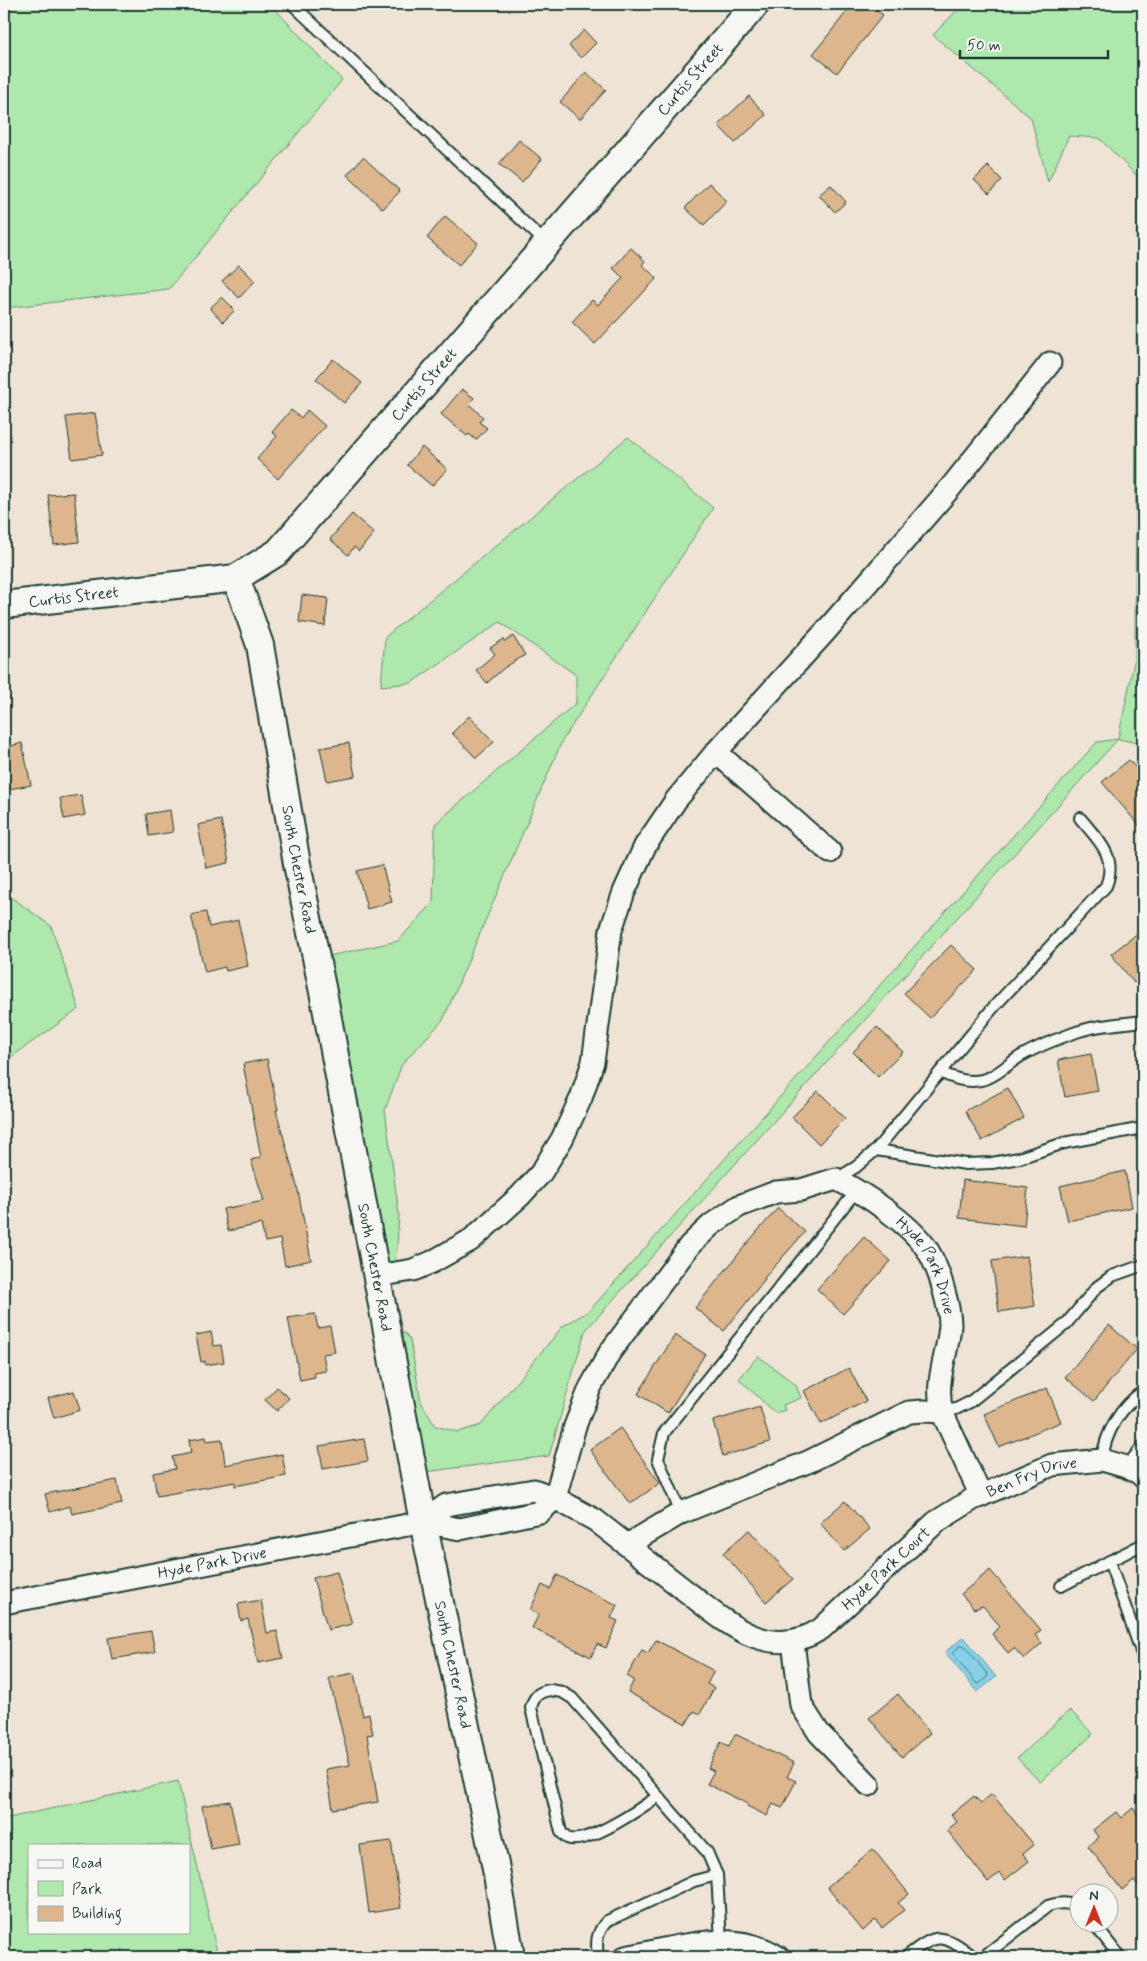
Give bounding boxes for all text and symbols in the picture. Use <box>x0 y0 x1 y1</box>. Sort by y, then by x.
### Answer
scale bar <box>960 28 1107 60</box>
text: 50 m <box>967 36 1001 56</box>
street label: Curtis Street <box>653 38 728 120</box>
street label: Curtis Street <box>386 344 462 426</box>
street label: Curtis Street <box>27 581 120 613</box>
street label: South Chester Road <box>277 804 321 936</box>
street label: South Chester Road <box>353 1201 397 1333</box>
street label: Hyde Park Drive <box>892 1212 960 1316</box>
street label: Ben Fry Drive <box>983 1452 1078 1503</box>
street label: Hyde Park Court <box>837 1522 935 1615</box>
street label: Hyde Park Drive <box>156 1542 268 1584</box>
street label: South Chester Road <box>429 1599 477 1731</box>
legend <box>28 1844 190 1934</box>
text: Road <box>72 1854 102 1874</box>
text: Park <box>72 1880 102 1900</box>
north arrow <box>1070 1884 1120 1934</box>
text: N <box>1089 1887 1099 1905</box>
text: Building <box>72 1904 122 1925</box>

